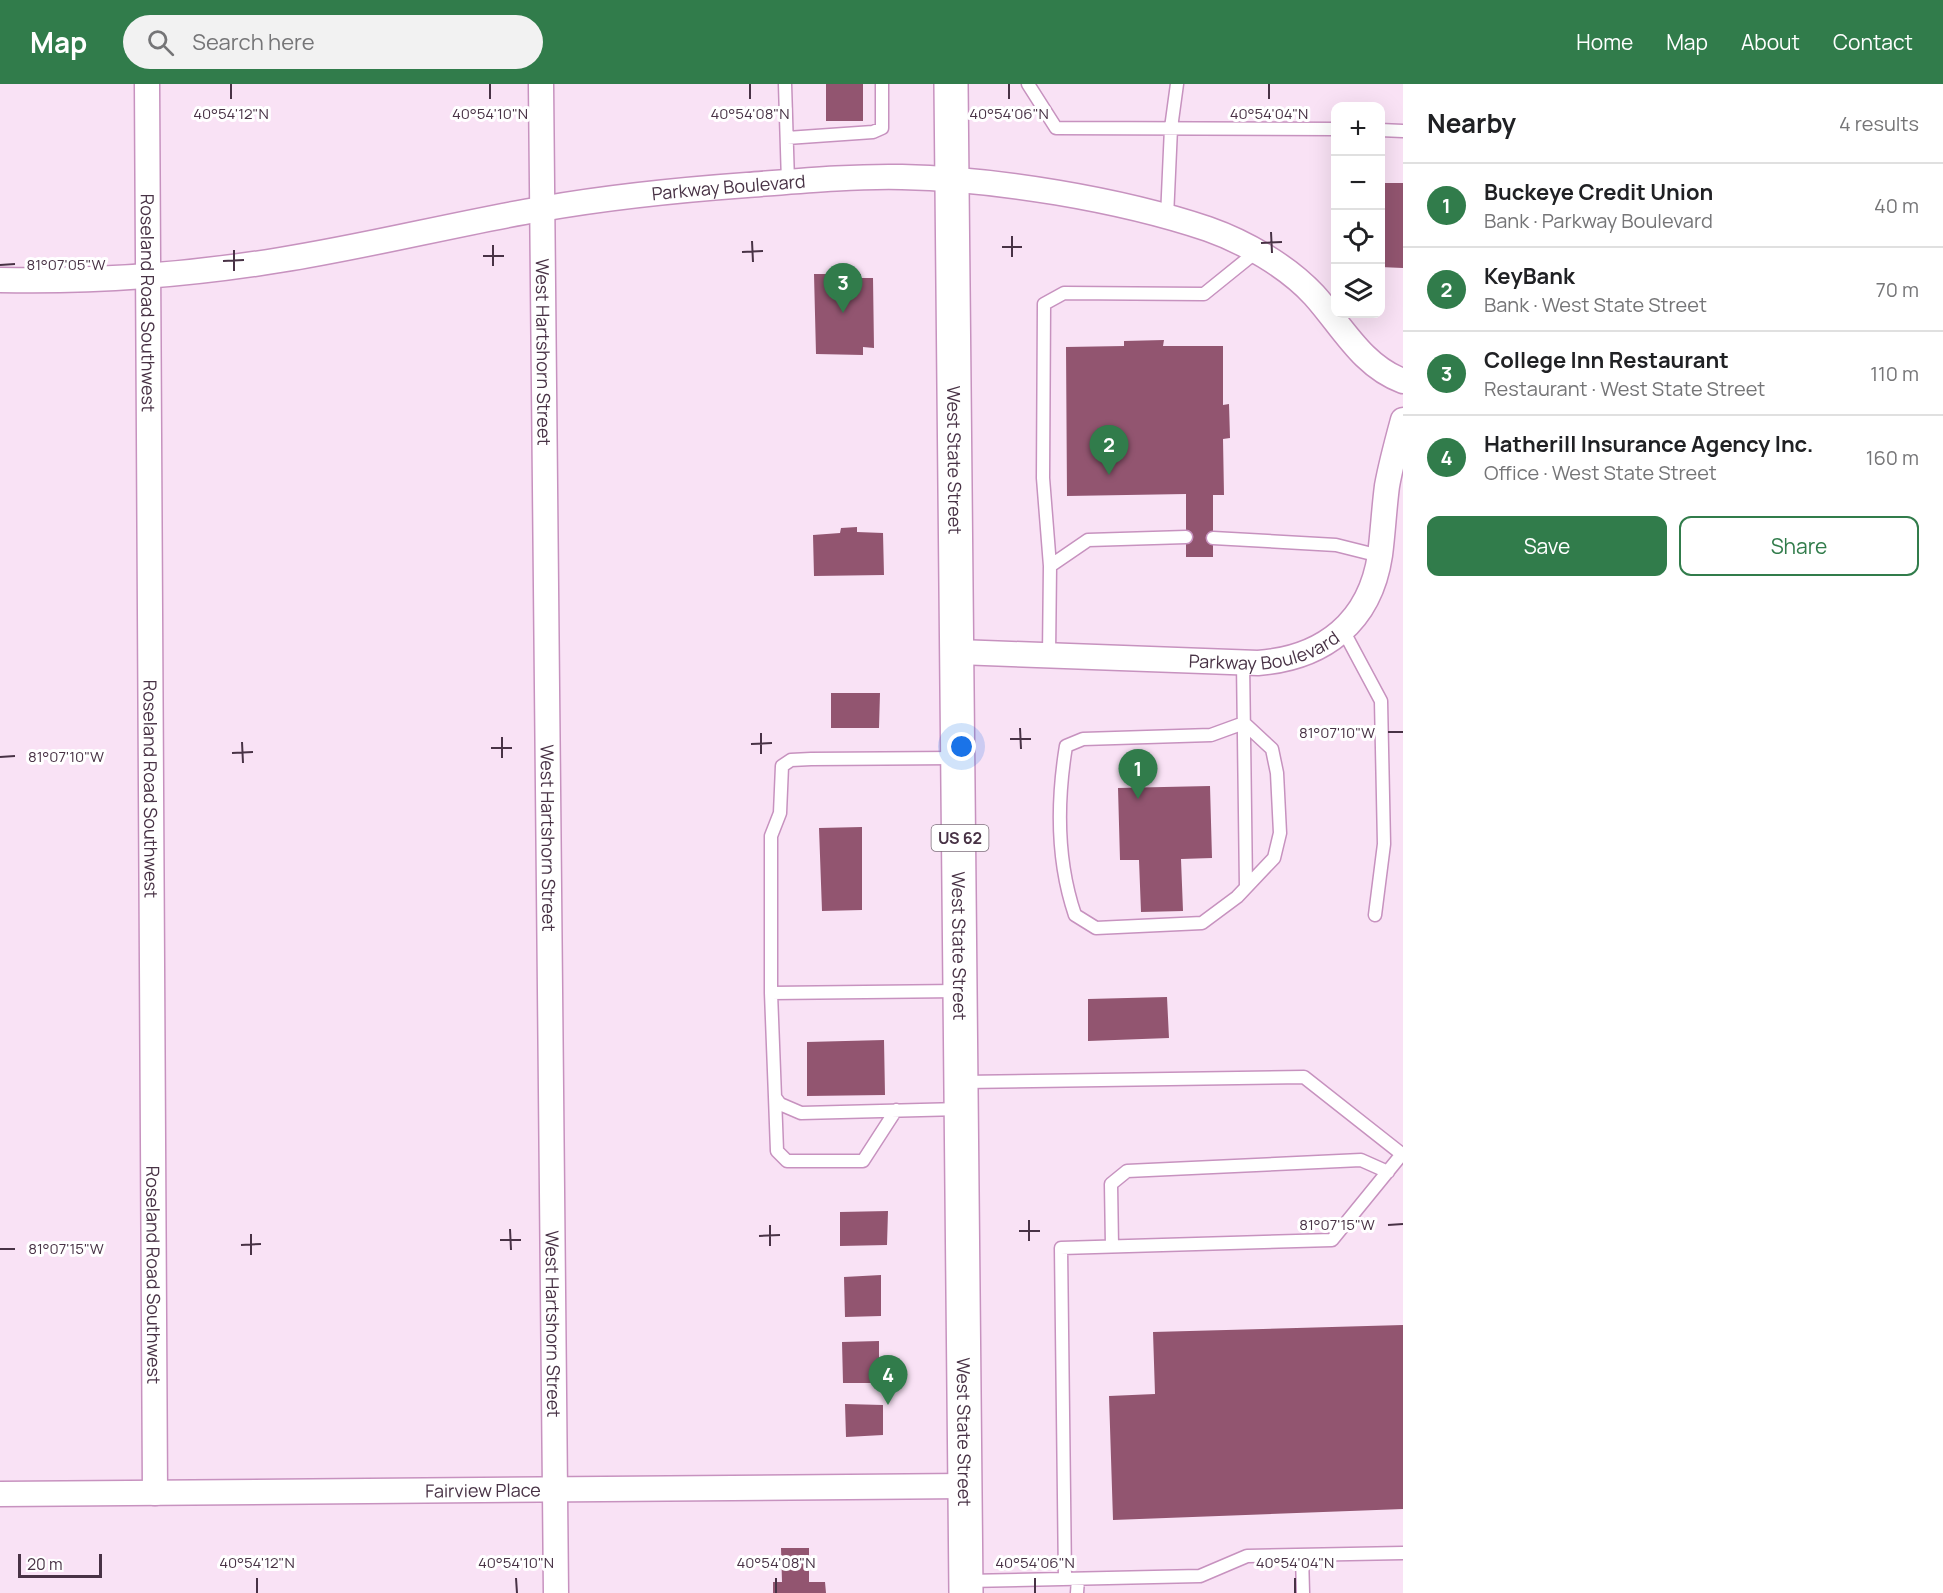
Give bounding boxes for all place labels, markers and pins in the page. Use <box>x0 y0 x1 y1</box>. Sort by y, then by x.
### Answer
pin: 3 <box>824 264 862 313</box>
pin: 2 <box>1090 426 1128 475</box>
pin: 1 <box>1118 750 1158 799</box>
pin: 4 <box>868 1356 908 1405</box>

